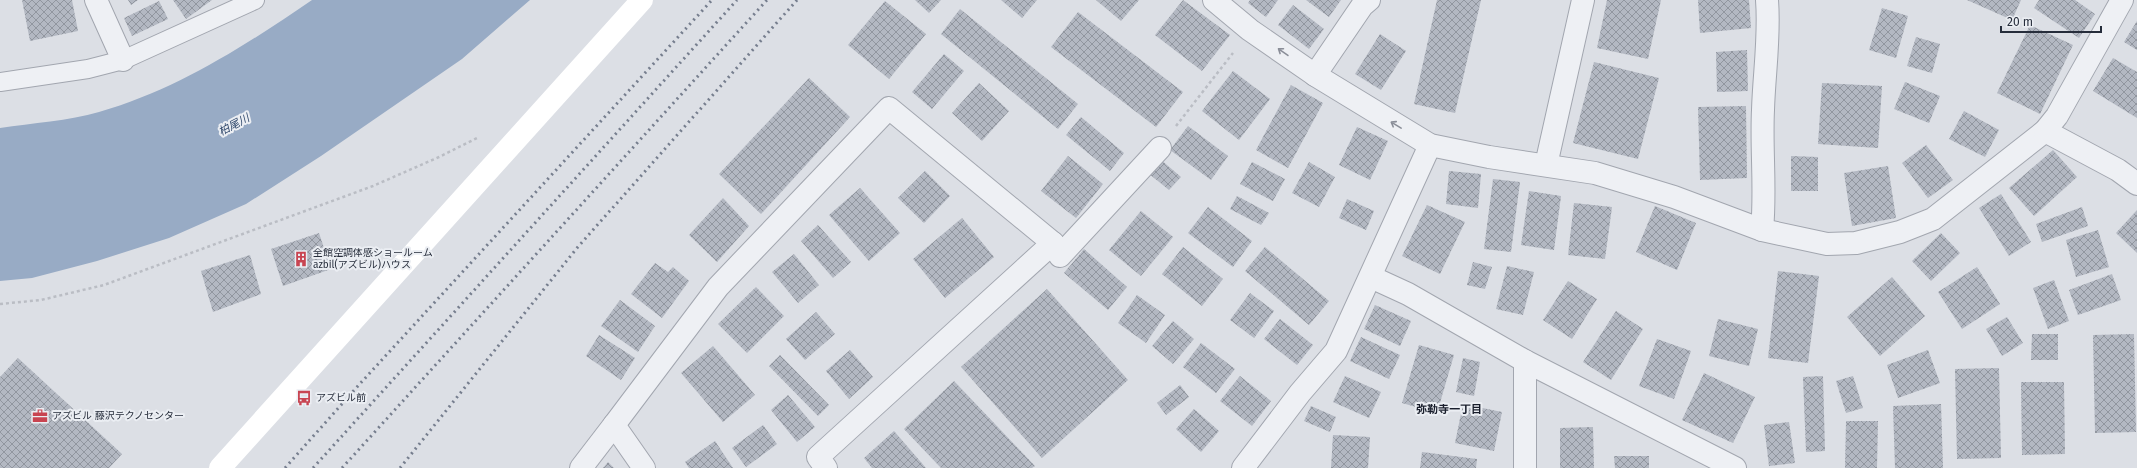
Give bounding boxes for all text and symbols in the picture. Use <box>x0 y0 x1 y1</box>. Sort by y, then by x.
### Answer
scale bar <box>2001 8 2101 34</box>
text: 20 m <box>2007 15 2033 29</box>
one-way arrow <box>1277 48 1288 56</box>
water label: 柏尾川 <box>216 111 253 138</box>
one-way arrow <box>1390 120 1402 128</box>
place label: 全館空調体感ショールーム azbil(アズビル)ハウス <box>313 247 433 271</box>
building icon: 全館空調体感ショールーム azbil(アズビル)ハウス <box>292 250 310 268</box>
bus stop icon: アズビル前 <box>295 389 313 407</box>
place label: アズビル前 <box>316 392 366 404</box>
district label: 弥勒寺一丁目 <box>1416 403 1482 416</box>
office icon: アズビル 藤沢テクノセンター <box>31 407 49 425</box>
place label: アズビル 藤沢テクノセンター <box>52 410 184 422</box>

